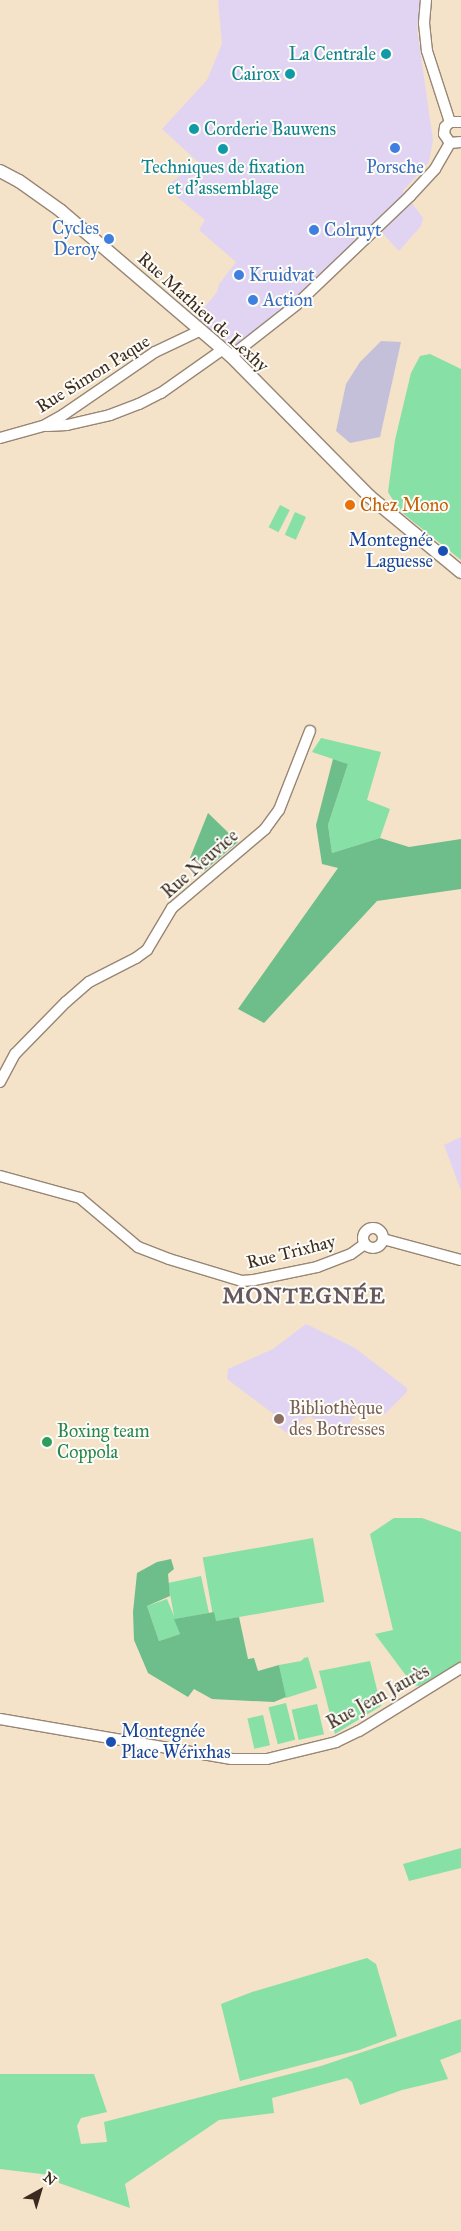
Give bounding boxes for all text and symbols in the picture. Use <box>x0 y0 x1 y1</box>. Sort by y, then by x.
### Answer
place label: La Centrale <box>289 43 376 65</box>
marker: La Centrale <box>380 48 392 60</box>
place label: Cairox <box>231 63 280 85</box>
marker: Cairox <box>284 68 296 80</box>
place label: Corderie Bauwens <box>204 118 336 140</box>
marker: Corderie Bauwens <box>188 123 200 135</box>
marker: Porsche <box>389 142 401 154</box>
marker: Techniques de fixation et d'assemblage <box>217 143 229 155</box>
place label: Porsche <box>366 156 424 178</box>
place label: Techniques de fixation et d'assemblage <box>141 157 305 200</box>
place label: Cycles Deroy <box>52 218 99 260</box>
place label: Colruyt <box>324 219 381 241</box>
marker: Colruyt <box>308 224 320 236</box>
marker: Cycles Deroy <box>103 233 115 245</box>
street label: Rue Mathieu de Lexhy <box>133 247 273 377</box>
place label: Kruidvat <box>249 264 315 286</box>
marker: Kruidvat <box>233 269 245 281</box>
place label: Action <box>263 289 313 311</box>
marker: Action <box>247 294 259 306</box>
street label: Rue Simon Paque <box>32 330 154 418</box>
place label: Chez Mono <box>360 494 448 516</box>
marker: Chez Mono <box>344 499 356 511</box>
place label: Montegnée Laguesse <box>349 530 433 572</box>
marker: Montegnée Laguesse <box>437 545 449 557</box>
street label: Rue Neuvice <box>157 825 243 903</box>
street label: Rue Trixhay <box>244 1231 338 1273</box>
district label: MONTEGNÉE <box>221 1283 387 1309</box>
place label: Bibliothèque des Botresses <box>289 1398 385 1440</box>
marker: Bibliothèque des Botresses <box>273 1413 285 1425</box>
place label: Boxing team Coppola <box>57 1421 150 1464</box>
marker: Boxing team Coppola <box>41 1436 53 1448</box>
street label: Rue Jean Jaurès <box>323 1660 433 1734</box>
place label: Montegnée Place Wérixhas <box>121 1721 230 1764</box>
marker: Montegnée Place Wérixhas <box>105 1736 117 1748</box>
north arrow <box>15 2166 65 2216</box>
text: N <box>40 2169 60 2189</box>

